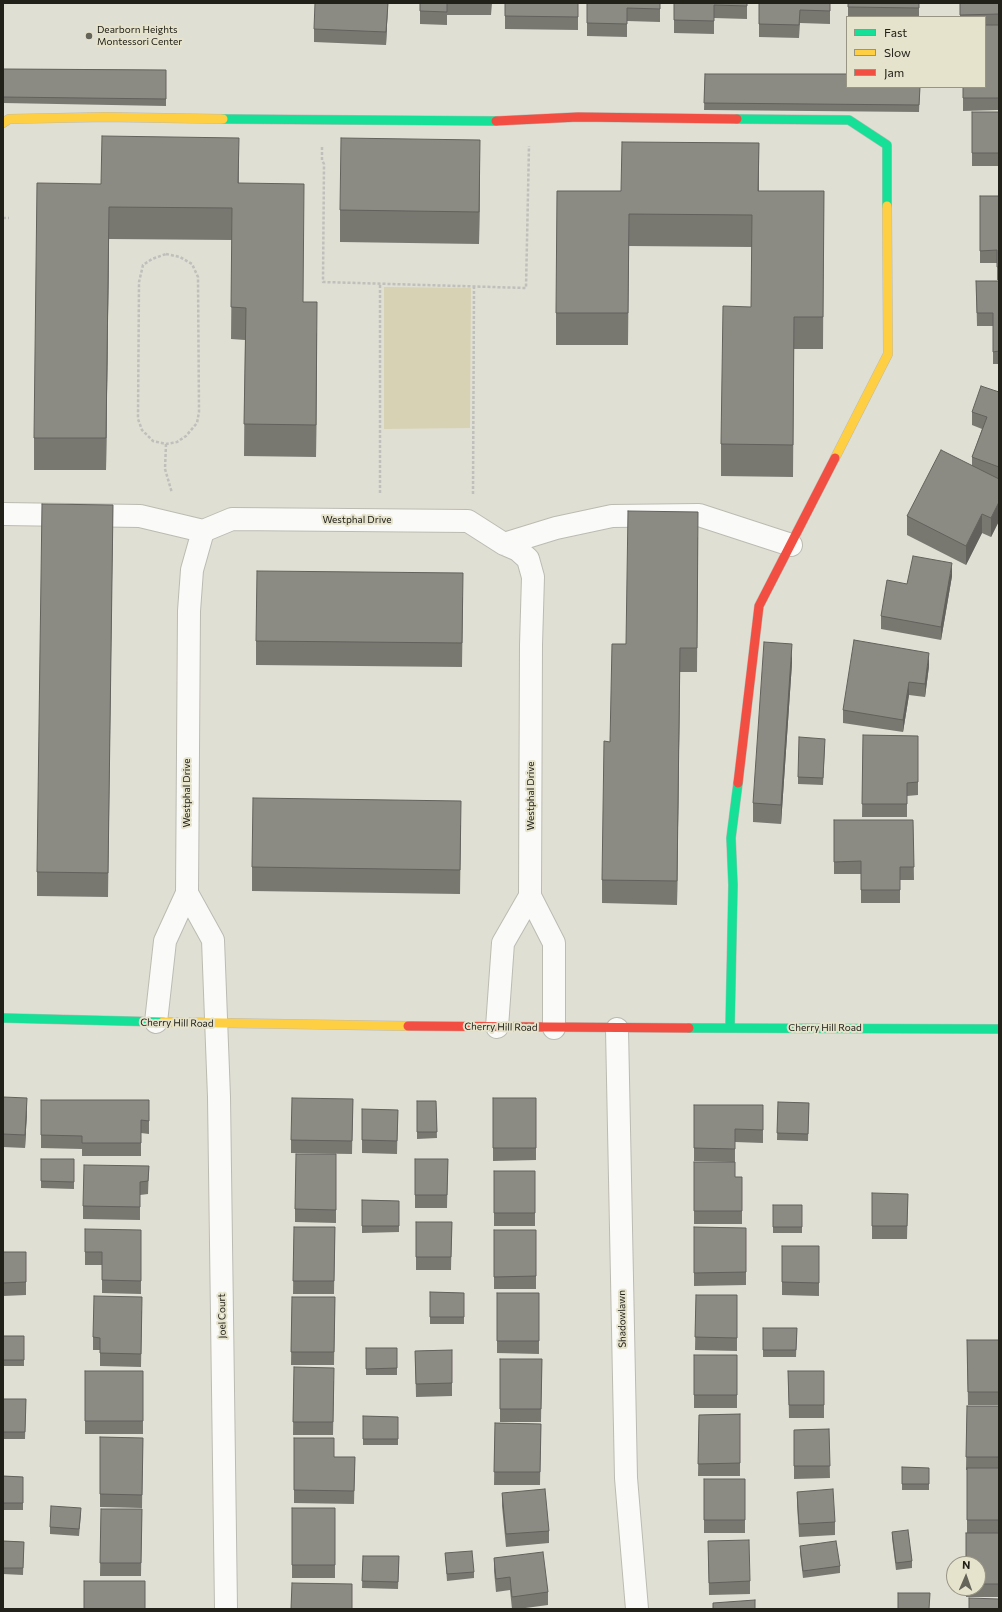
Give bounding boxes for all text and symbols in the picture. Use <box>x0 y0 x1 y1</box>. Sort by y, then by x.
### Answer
legend <box>846 16 986 88</box>
place label: Dearborn Heights Montessori Center <box>97 24 182 48</box>
text: Fast <box>884 25 907 39</box>
marker: Dearborn Heights Montessori Center <box>84 31 94 41</box>
text: Slow <box>884 45 911 59</box>
text: Jam <box>884 65 904 79</box>
street label: Westphal Drive <box>323 514 391 526</box>
street label: Westphal Drive <box>181 759 193 827</box>
street label: Westphal Drive <box>525 762 537 830</box>
street label: Cherry Hill Road <box>140 1016 214 1030</box>
street label: Cherry Hill Road <box>464 1020 538 1034</box>
street label: Cherry Hill Road <box>788 1022 862 1034</box>
street label: Shadowlawn <box>615 1290 629 1348</box>
street label: Joel Court <box>216 1293 228 1339</box>
north arrow <box>946 1556 986 1596</box>
text: N <box>962 1558 971 1571</box>

